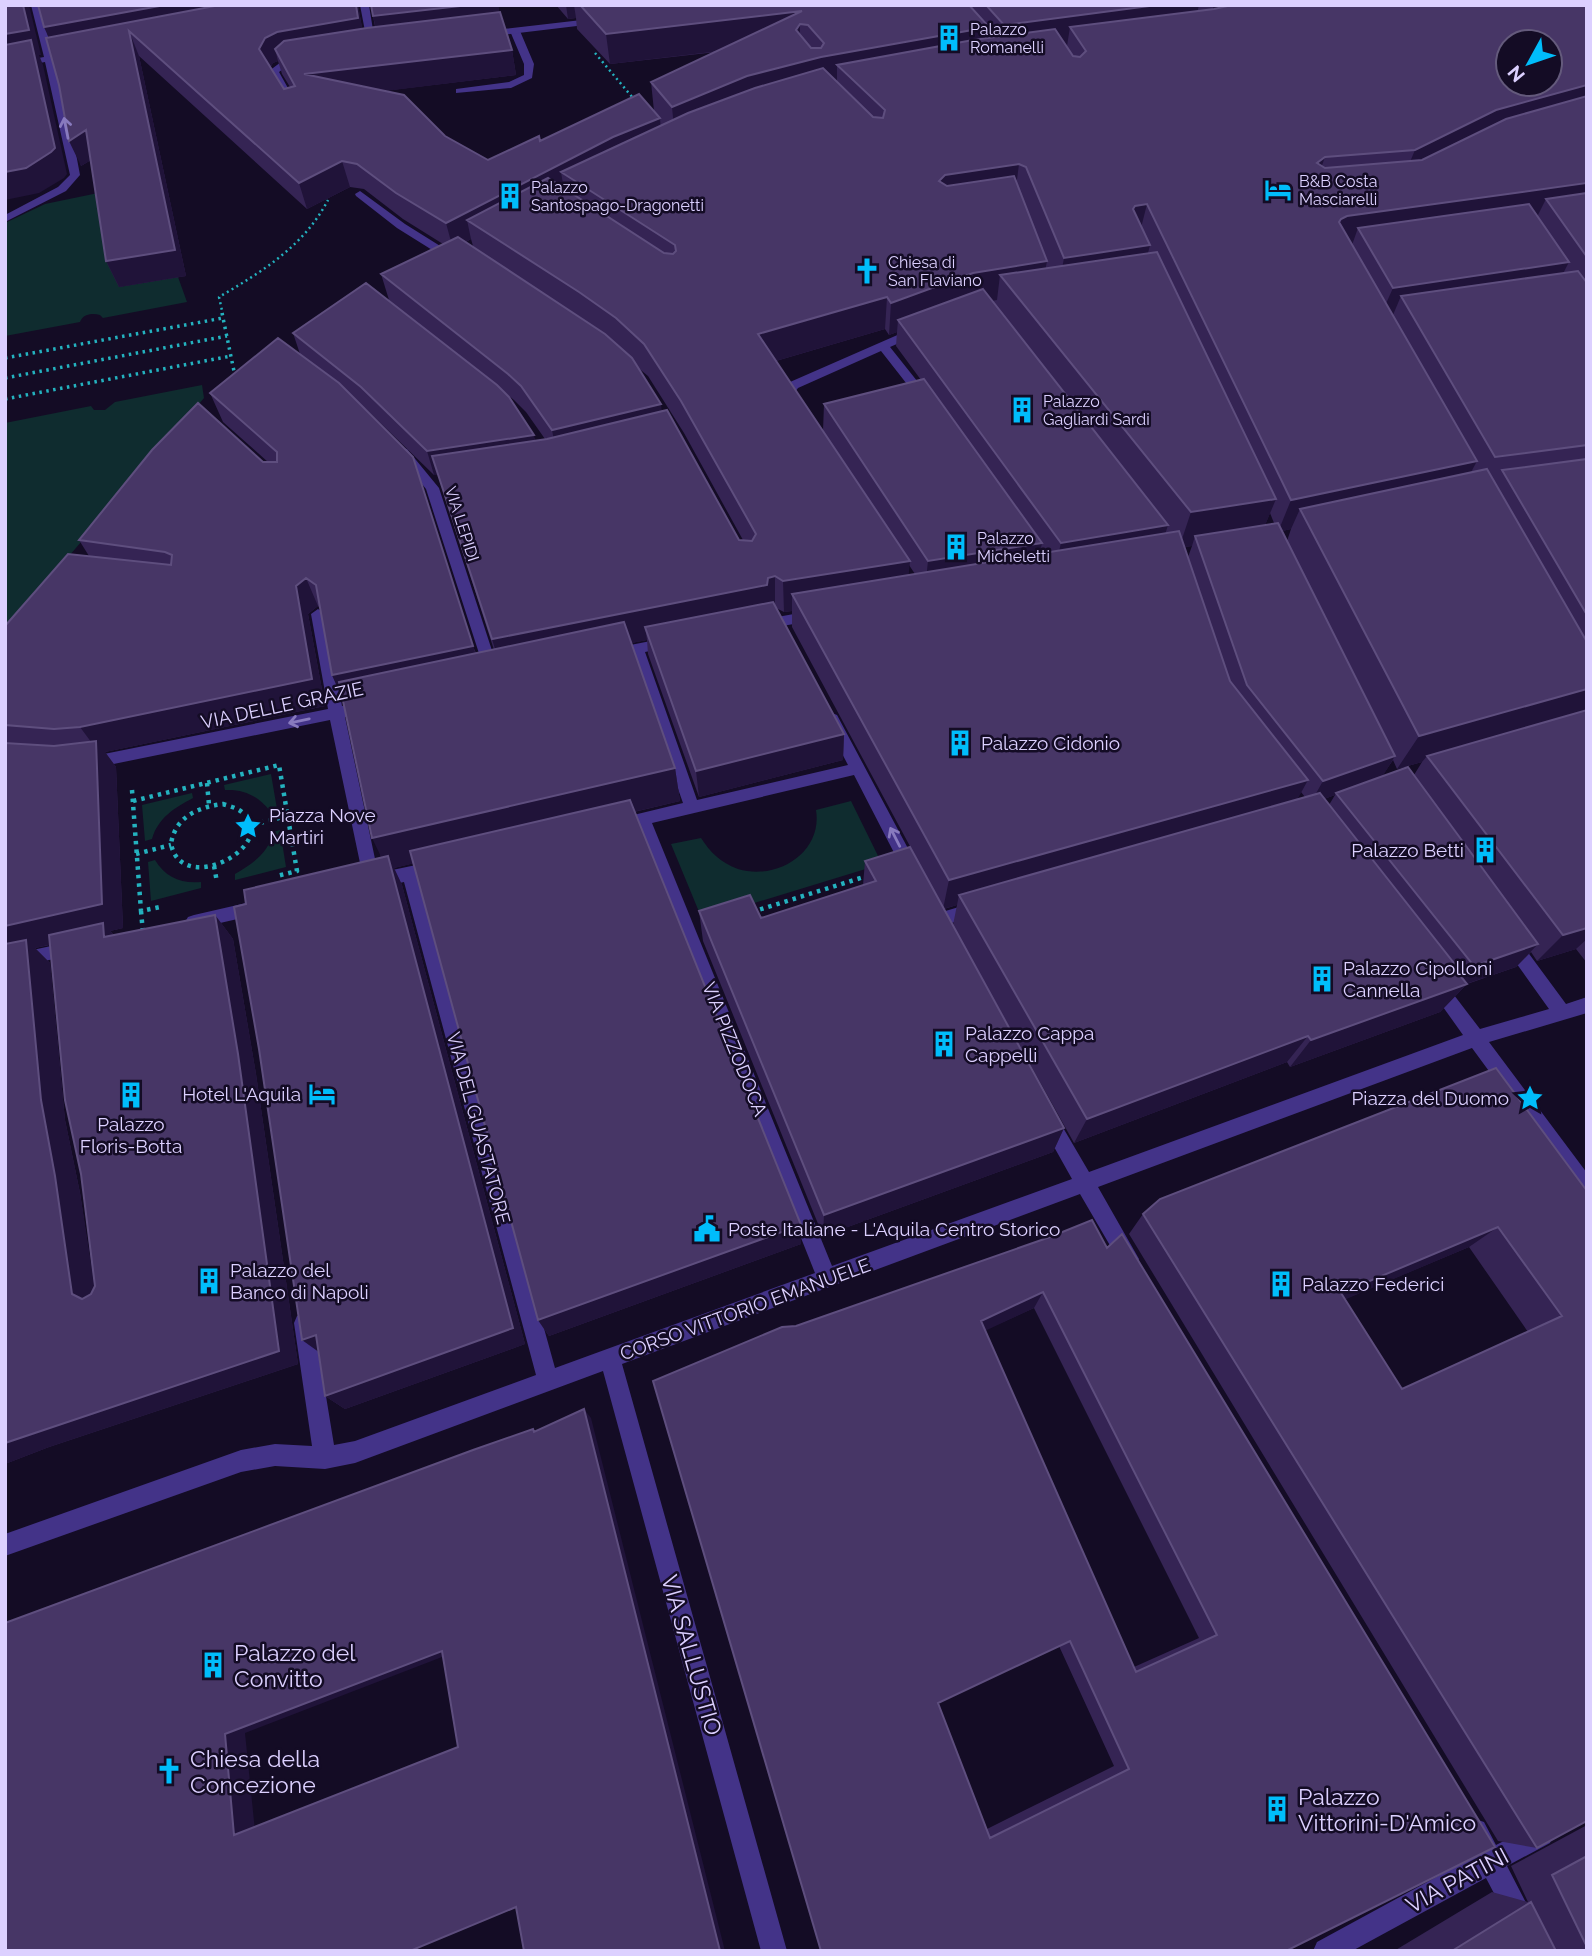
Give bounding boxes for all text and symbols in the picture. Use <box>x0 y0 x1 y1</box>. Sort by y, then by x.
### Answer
place label: Palazzo Romanelli <box>970 20 1044 57</box>
building icon: Palazzo Romanelli <box>934 23 964 53</box>
north arrow <box>1494 28 1564 98</box>
text: N <box>1503 61 1529 87</box>
one-way arrow <box>59 117 72 140</box>
place label: B&B Costa Masciarelli <box>1299 172 1377 209</box>
hotel icon: B&B Costa Masciarelli <box>1263 175 1293 205</box>
place label: Palazzo Santospago-Dragonetti <box>531 178 704 215</box>
building icon: Palazzo Santospago-Dragonetti <box>495 181 525 211</box>
place label: Chiesa di San Flaviano <box>888 253 982 290</box>
church icon: Chiesa di San Flaviano <box>852 256 882 286</box>
place label: Palazzo Gagliardi Sardi <box>1043 392 1150 429</box>
building icon: Palazzo Gagliardi Sardi <box>1007 395 1037 425</box>
street label: VIA LEPIDI <box>441 484 483 564</box>
place label: Palazzo Micheletti <box>977 529 1050 566</box>
building icon: Palazzo Micheletti <box>941 532 971 562</box>
street label: VIA DELLE GRAZIE <box>199 677 365 733</box>
one-way arrow <box>288 714 311 728</box>
building icon: Palazzo Cidonio <box>945 728 975 758</box>
place label: Palazzo Cidonio <box>981 732 1120 754</box>
place label: Piazza Nove Martiri <box>269 804 376 848</box>
place icon: Piazza Nove Martiri <box>233 811 263 841</box>
one-way arrow <box>888 828 902 848</box>
building icon: Palazzo Betti <box>1470 835 1500 865</box>
place label: Palazzo Betti <box>1351 839 1464 861</box>
place label: Palazzo Cipolloni Cannella <box>1343 957 1492 1001</box>
building icon: Palazzo Cipolloni Cannella <box>1307 964 1337 994</box>
street label: VIA PIZZODOCA <box>698 979 772 1119</box>
place label: Palazzo Cappa Cappelli <box>965 1022 1094 1066</box>
building icon: Palazzo Cappa Cappelli <box>929 1029 959 1059</box>
street label: VIA DEL GUASTATORE <box>443 1030 515 1226</box>
hotel icon: Hotel L'Aquila <box>307 1079 337 1109</box>
building icon: Palazzo Floris-Botta <box>116 1080 146 1110</box>
place label: Hotel L'Aquila <box>182 1083 301 1105</box>
place icon: Piazza del Duomo <box>1515 1083 1545 1113</box>
place label: Piazza del Duomo <box>1351 1087 1509 1109</box>
place label: Palazzo Floris-Botta <box>80 1113 182 1157</box>
public building icon: Poste Italiane - L'Aquila Centro Storico <box>692 1214 722 1244</box>
place label: Poste Italiane - L'Aquila Centro Storico <box>728 1218 1060 1240</box>
street label: CORSO VITTORIO EMANUELE <box>617 1253 873 1365</box>
place label: Palazzo del Banco di Napoli <box>230 1259 369 1303</box>
building icon: Palazzo del Banco di Napoli <box>194 1266 224 1296</box>
building icon: Palazzo Federici <box>1266 1269 1296 1299</box>
place label: Palazzo Federici <box>1302 1273 1444 1295</box>
street label: VIA SALLUSTIO <box>656 1572 728 1738</box>
place label: Palazzo del Convitto <box>234 1639 356 1692</box>
building icon: Palazzo del Convitto <box>198 1650 228 1680</box>
place label: Chiesa della Concezione <box>190 1745 320 1798</box>
church icon: Chiesa della Concezione <box>154 1756 184 1786</box>
place label: Palazzo Vittorini-D'Amico <box>1298 1783 1476 1836</box>
building icon: Palazzo Vittorini-D'Amico <box>1262 1794 1292 1824</box>
street label: VIA PATINI <box>1401 1842 1513 1918</box>

